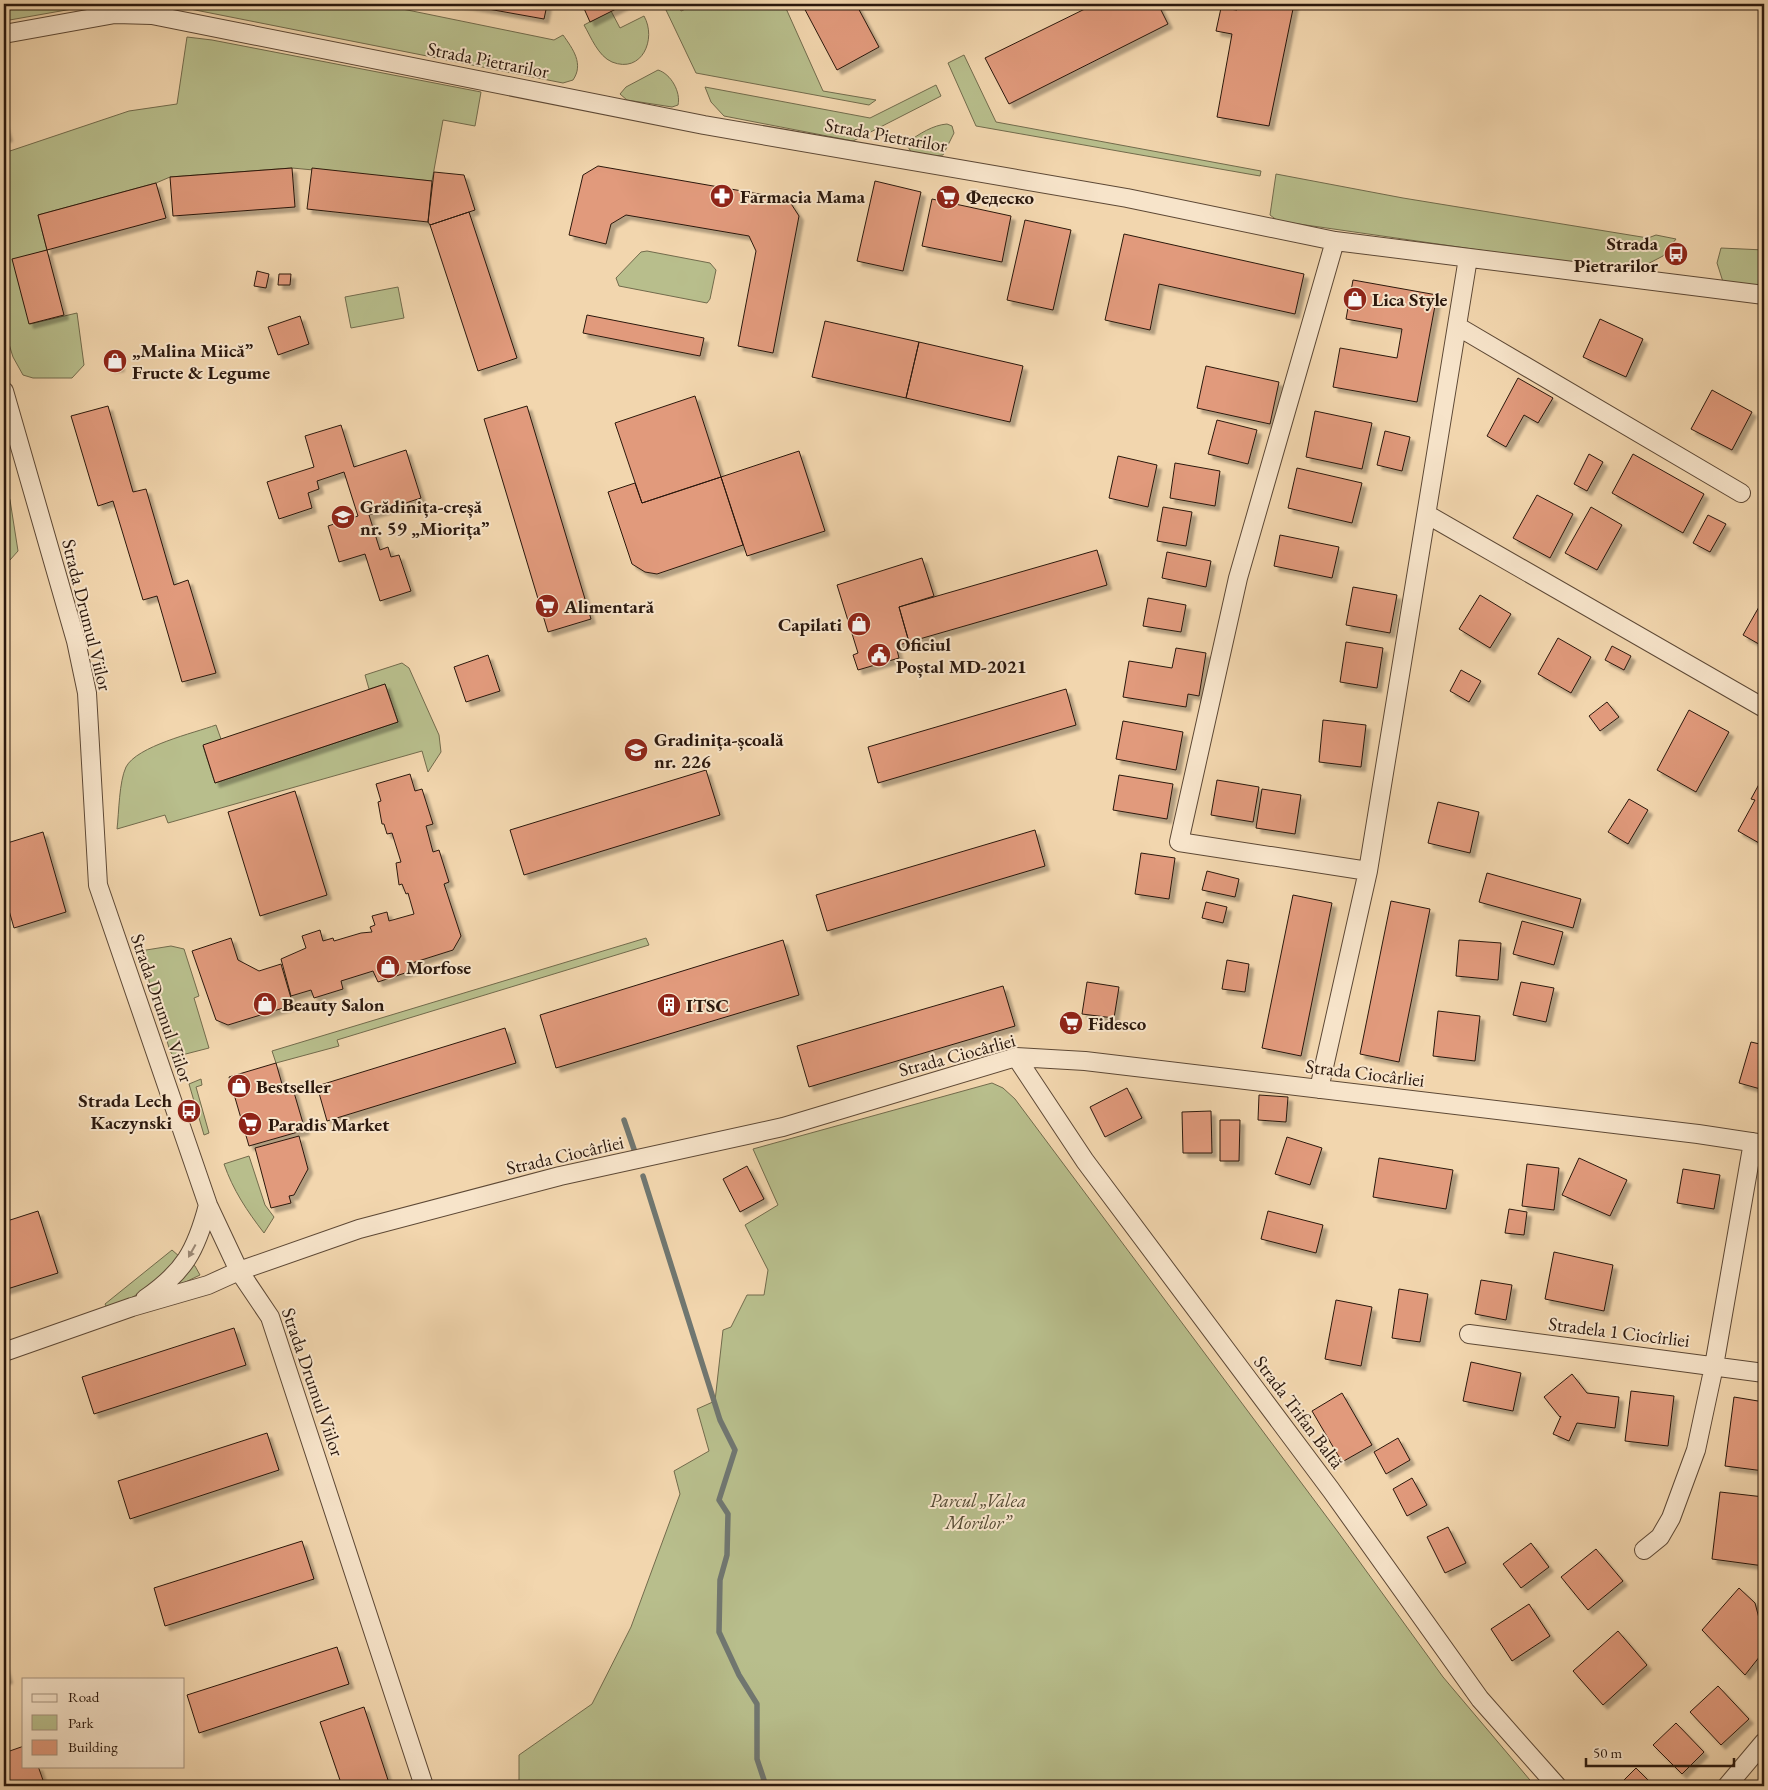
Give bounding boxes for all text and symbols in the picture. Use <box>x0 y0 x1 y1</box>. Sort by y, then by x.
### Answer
street label: Strada Pietrarilor <box>425 36 552 84</box>
street label: Strada Pietrarilor <box>823 112 950 158</box>
pharmacy icon: Farmacia Mama <box>709 183 735 209</box>
place label: Farmacia Mama <box>740 184 866 209</box>
supermarket icon: Федеско <box>935 184 961 210</box>
place label: Федеско <box>966 185 1034 210</box>
place label: Strada Pietrarilor <box>1574 231 1659 278</box>
bus stop icon: Strada Pietrarilor <box>1663 241 1689 267</box>
shop icon: Lica Style <box>1342 286 1368 312</box>
place label: Lica Style <box>1372 287 1448 312</box>
place label: „Malina Miică” Fructe & Legume <box>132 338 270 385</box>
shop icon: „Malina Miică” Fructe & Legume <box>102 348 128 374</box>
place label: Grădinița-creșă nr. 59 „Miorița” <box>360 494 489 541</box>
school or university icon: Grădinița-creșă nr. 59 „Miorița” <box>330 504 356 530</box>
street label: Strada Drumul Viilor <box>56 536 118 694</box>
supermarket icon: Alimentară <box>534 593 560 619</box>
place label: Alimentară <box>563 594 655 619</box>
shop icon: Capilati <box>846 611 872 637</box>
place label: Capilati <box>778 612 842 637</box>
place label: Oficiul Poștal MD-2021 <box>896 632 1027 679</box>
public building icon: Oficiul Poștal MD-2021 <box>866 642 892 668</box>
place label: Gradinița-școală nr. 226 <box>654 727 784 774</box>
school or university icon: Gradinița-școală nr. 226 <box>623 737 649 763</box>
street label: Strada Drumul Viilor <box>125 930 199 1086</box>
shop icon: Morfose <box>375 954 401 980</box>
place label: Morfose <box>406 955 471 980</box>
shop icon: Beauty Salon <box>252 991 278 1017</box>
place label: Beauty Salon <box>282 992 385 1017</box>
building icon: ITSC <box>656 992 682 1018</box>
place label: ITSC <box>686 993 729 1018</box>
supermarket icon: Fidesco <box>1058 1010 1084 1036</box>
place label: Fidesco <box>1088 1011 1147 1036</box>
street label: Strada Ciocârliei <box>896 1027 1018 1083</box>
street label: Strada Ciocârliei <box>1304 1053 1426 1093</box>
shop icon: Bestseller <box>226 1073 252 1099</box>
place label: Bestseller <box>256 1074 331 1099</box>
place label: Strada Lech Kaczynski <box>78 1088 172 1135</box>
bus stop icon: Strada Lech Kaczynski <box>176 1098 202 1124</box>
supermarket icon: Paradis Market <box>237 1111 263 1137</box>
place label: Paradis Market <box>268 1112 389 1137</box>
street label: Strada Ciocârliei <box>504 1129 627 1181</box>
one-way arrow <box>188 1244 197 1258</box>
street label: Strada Drumul Viilor <box>276 1304 350 1460</box>
street label: Stradela 1 Ciocîrliei <box>1547 1311 1691 1353</box>
street label: Strada Trifan Baltă <box>1248 1350 1350 1474</box>
park label: Parcul „Valea Morilor” <box>930 1488 1026 1535</box>
legend <box>22 1678 185 1768</box>
text: Road <box>68 1687 100 1706</box>
text: Park <box>68 1713 95 1732</box>
scale bar <box>1586 1735 1733 1767</box>
text: Building <box>68 1737 118 1756</box>
text: 50 m <box>1593 1743 1622 1762</box>

